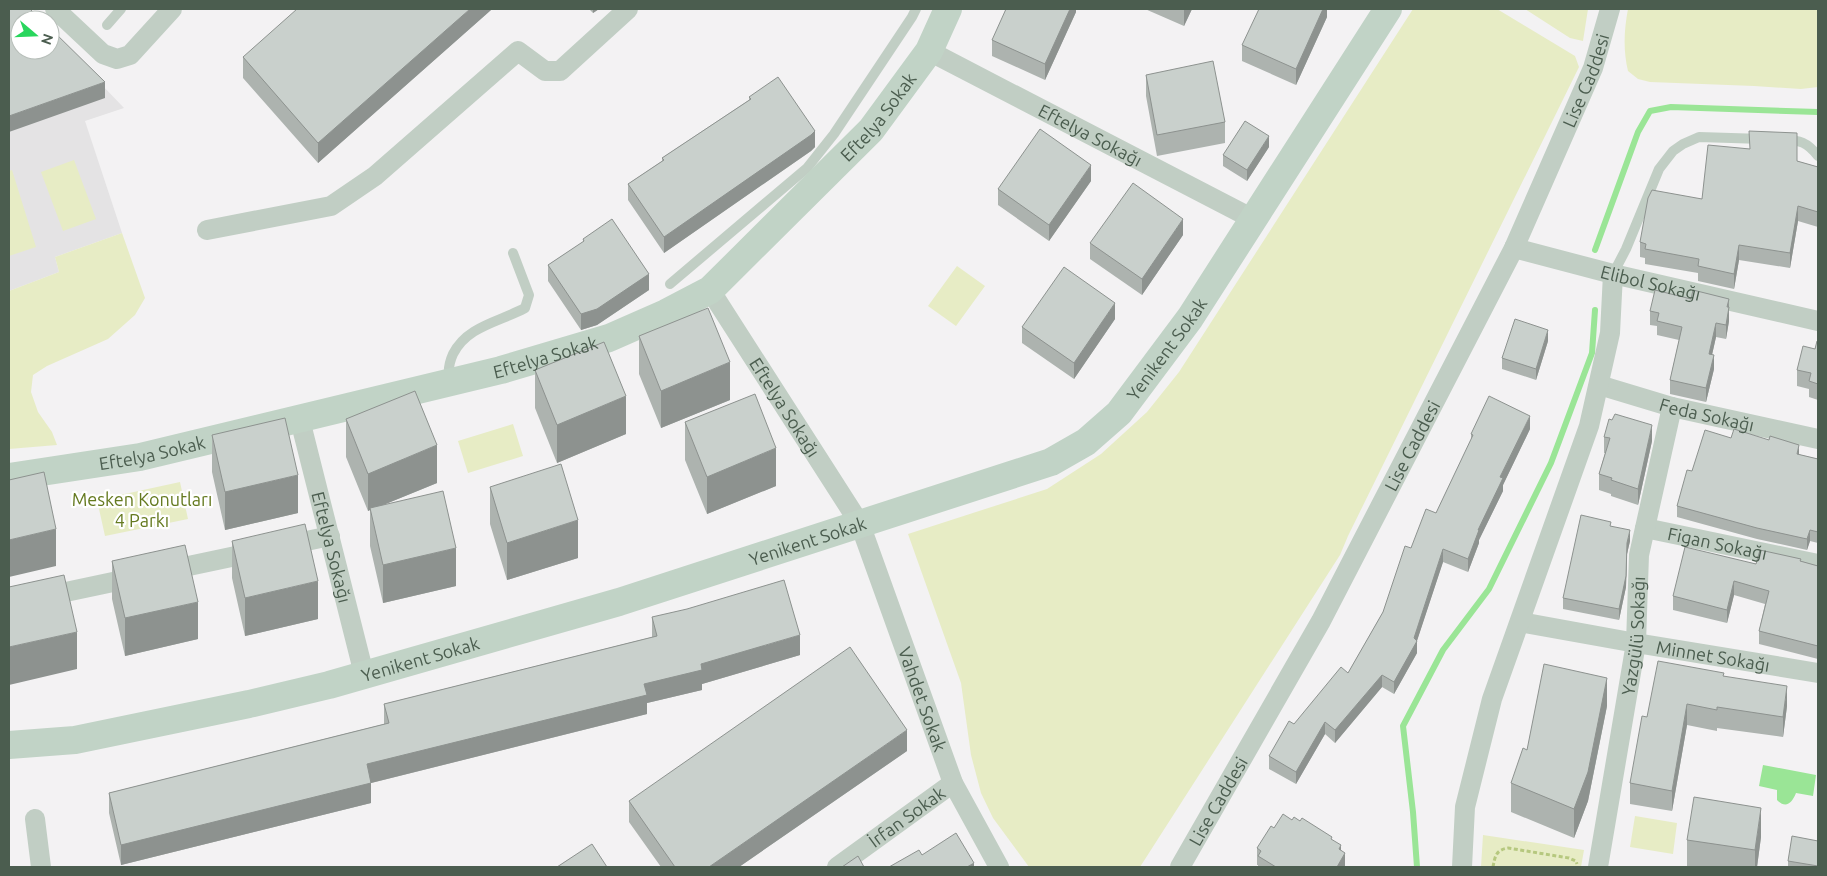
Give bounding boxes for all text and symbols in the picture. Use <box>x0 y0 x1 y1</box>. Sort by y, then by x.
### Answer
north arrow <box>10 10 60 60</box>
street label: Lise Caddesi <box>1558 31 1612 130</box>
text: N <box>38 32 57 47</box>
street label: Eftelya Sokak <box>836 69 920 165</box>
street label: Eftelya Sokağı <box>1035 100 1146 170</box>
street label: Elibol Sokağı <box>1598 261 1703 304</box>
street label: Yenikent Sokak <box>1122 294 1210 404</box>
street label: Eftelya Sokak <box>491 332 600 382</box>
street label: Eftelya Sokağı <box>746 354 824 460</box>
street label: Feda Sokağı <box>1657 394 1756 435</box>
street label: Lise Caddesi <box>1380 397 1443 494</box>
street label: Eftelya Sokak <box>97 432 207 473</box>
park label: Mesken Konutları 4 Parkı <box>72 489 212 530</box>
street label: Eftelya Sokağı <box>308 489 356 605</box>
street label: Yenikent Sokak <box>747 513 869 569</box>
street label: Figan Sokağı <box>1666 523 1769 563</box>
street label: Yazgülü Sokağı <box>1617 576 1648 697</box>
street label: Yenikent Sokak <box>359 633 482 685</box>
street label: Minnet Sokağı <box>1655 637 1771 675</box>
street label: Vahdet Sokak <box>895 644 951 754</box>
street label: Lise Caddesi <box>1185 753 1251 849</box>
street label: İrfan Sokak <box>865 782 949 851</box>

